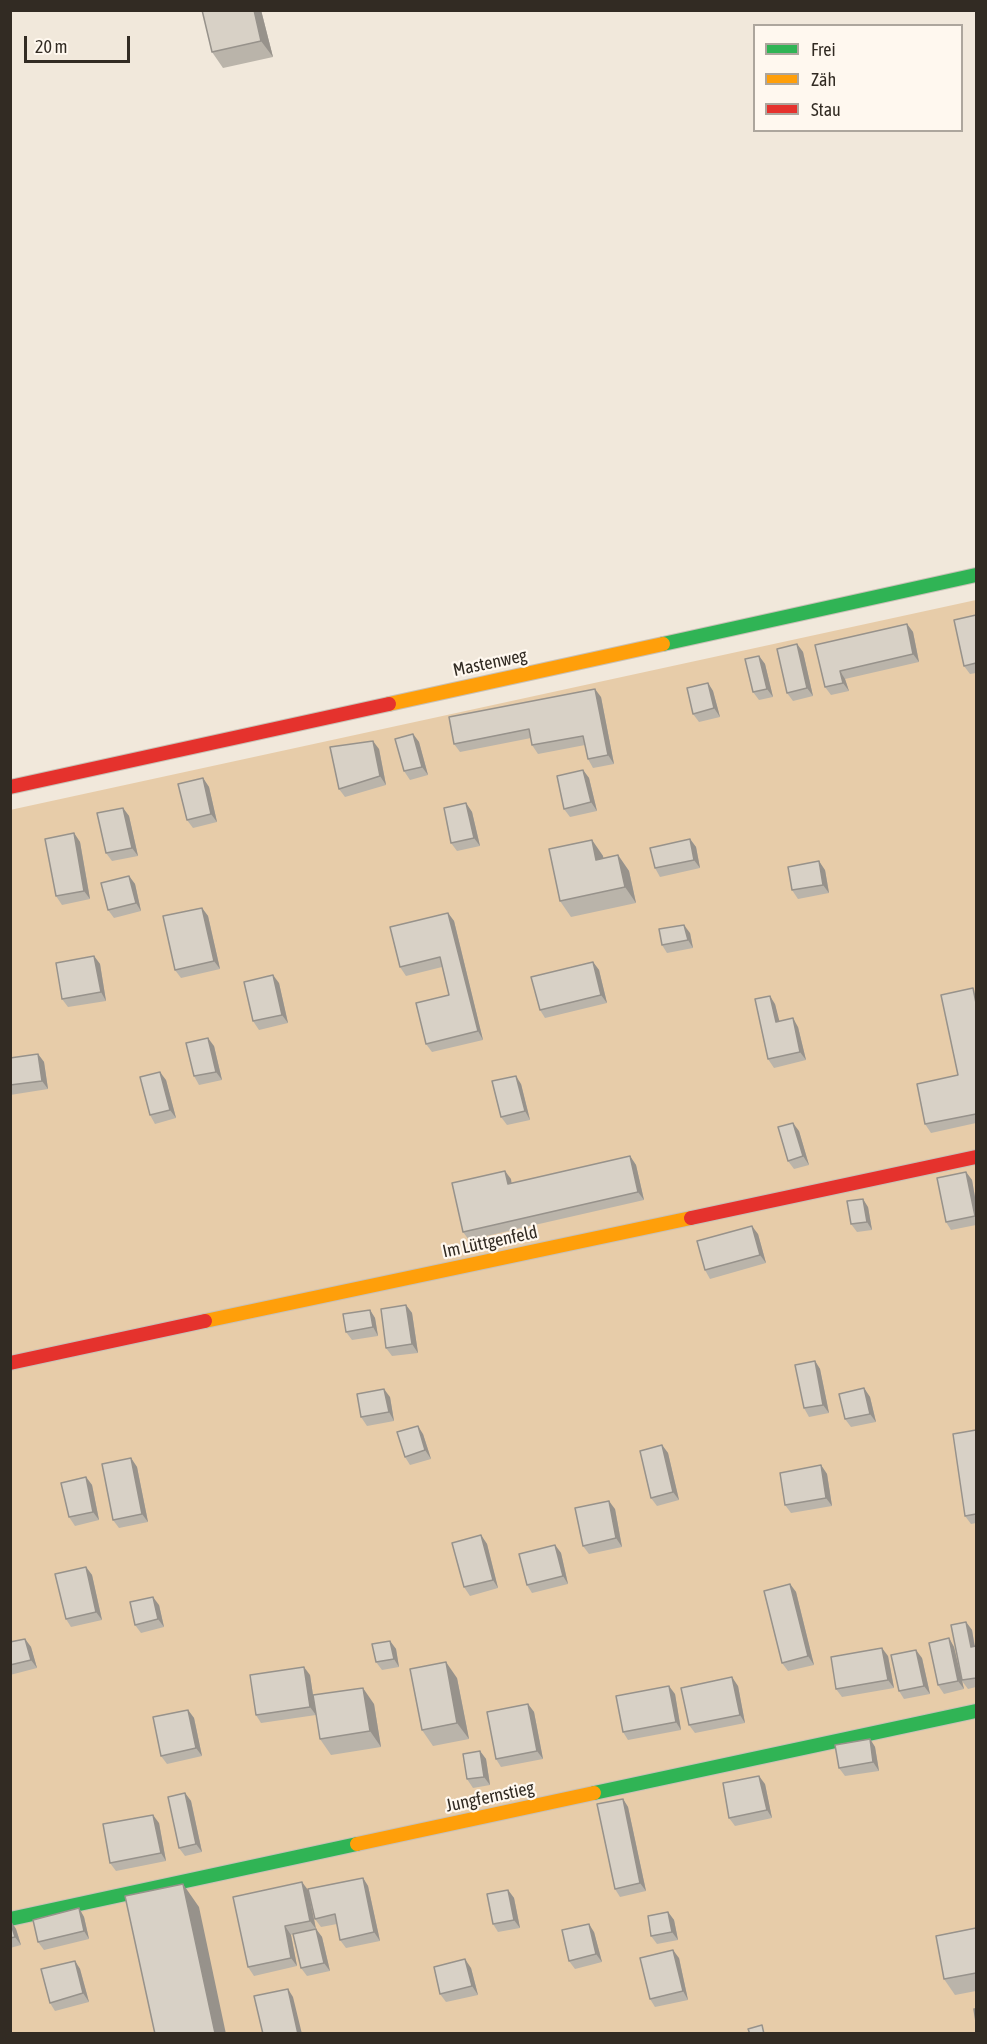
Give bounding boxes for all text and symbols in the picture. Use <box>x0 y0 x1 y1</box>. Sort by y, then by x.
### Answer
scale bar <box>27 24 134 62</box>
legend <box>753 24 963 132</box>
text: 20 m <box>35 36 67 57</box>
text: Frei <box>811 39 836 60</box>
text: Zäh <box>811 69 836 90</box>
text: Stau <box>811 99 841 120</box>
street label: Mastenweg <box>451 645 529 681</box>
street label: Im Lüttgenfeld <box>441 1221 539 1263</box>
street label: Jungfernstieg <box>444 1777 536 1817</box>

